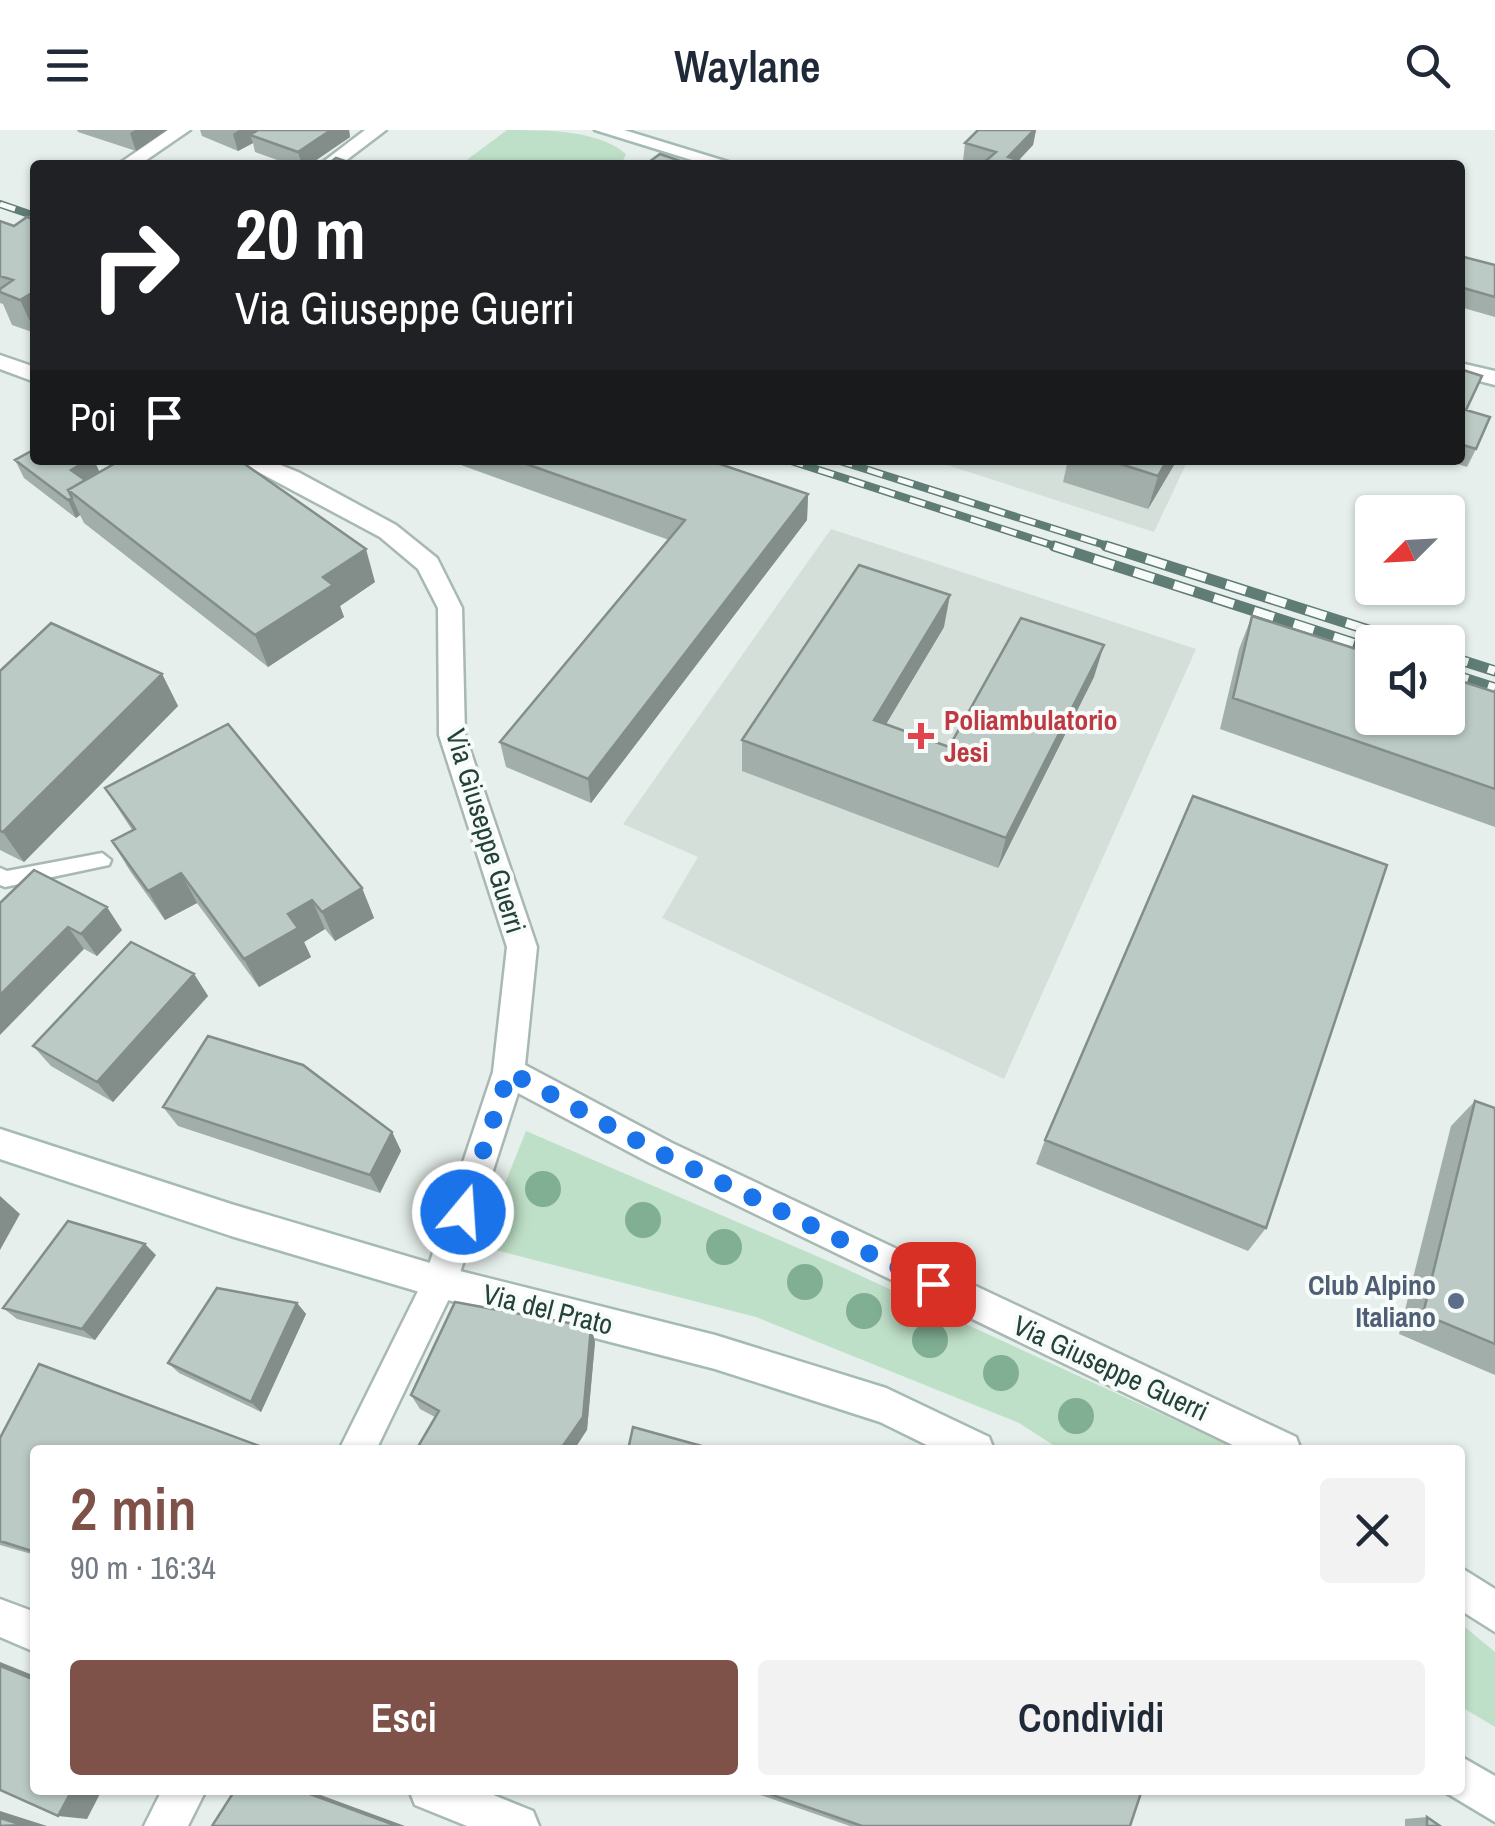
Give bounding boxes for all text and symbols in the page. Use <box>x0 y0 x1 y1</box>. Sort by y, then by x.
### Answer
text: Waylane <box>674 35 821 96</box>
icon: menu <box>40 38 95 93</box>
icon: search <box>1400 38 1455 93</box>
text: 20 m <box>235 187 366 281</box>
icon: right <box>70 200 200 330</box>
text: Via Giuseppe Guerri <box>235 277 575 338</box>
icon: arrive <box>137 390 192 445</box>
text: Poi <box>70 392 117 443</box>
north arrow <box>1355 495 1465 605</box>
map controls <box>1355 495 1465 735</box>
button: sound <box>1355 625 1465 735</box>
place label: Poliambulatorio Jesi <box>944 701 1118 771</box>
marker: Poliambulatorio Jesi <box>908 723 934 749</box>
street label: Via Giuseppe Guerri <box>437 724 535 938</box>
position arrow <box>411 1160 515 1264</box>
pin <box>891 1242 976 1327</box>
icon: arrive <box>906 1257 961 1312</box>
place label: Club Alpino Italiano <box>1308 1266 1436 1336</box>
street label: Via del Prato <box>479 1275 617 1343</box>
marker: Club Alpino Italiano <box>1445 1290 1467 1312</box>
street label: Via Giuseppe Guerri <box>1007 1306 1215 1430</box>
text: 2 min <box>70 1468 197 1549</box>
button: close <box>1320 1478 1425 1583</box>
text: 90 m · 16:34 <box>70 1546 216 1589</box>
button: Esci <box>70 1660 738 1775</box>
button: Condividi <box>758 1660 1425 1775</box>

